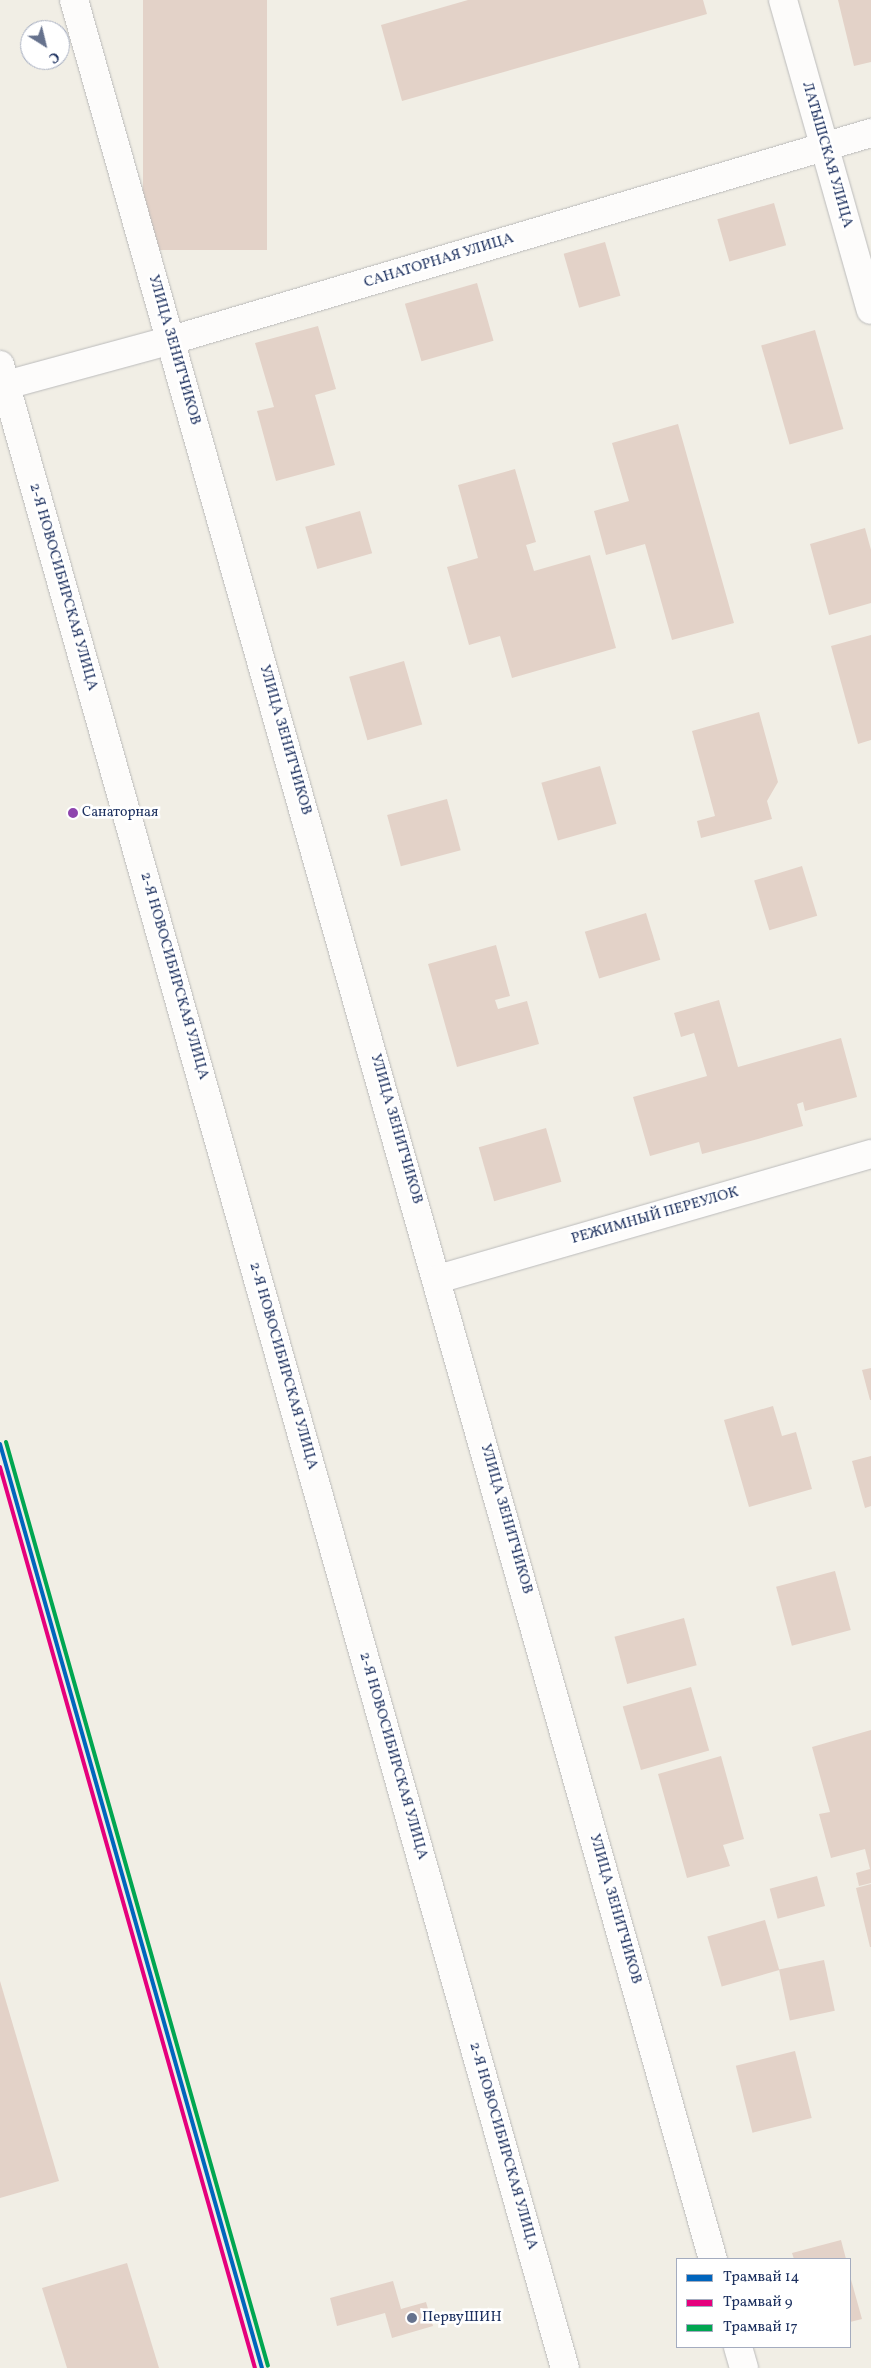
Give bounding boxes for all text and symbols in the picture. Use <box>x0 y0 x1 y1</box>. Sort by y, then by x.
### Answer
north arrow <box>20 20 70 70</box>
text: С <box>44 46 63 67</box>
street label: ЛАТЫШСКАЯ УЛИЦА <box>798 80 856 230</box>
street label: САНАТОРНАЯ УЛИЦА <box>362 230 516 292</box>
street label: УЛИЦА ЗЕНИТЧИКОВ <box>144 273 204 427</box>
street label: 2-Я НОВОСИБИРСКАЯ УЛИЦА <box>25 481 101 693</box>
street label: УЛИЦА ЗЕНИТЧИКОВ <box>255 663 315 817</box>
place label: Санаторная <box>82 805 158 821</box>
marker: Санаторная <box>68 808 78 818</box>
street label: 2-Я НОВОСИБИРСКАЯ УЛИЦА <box>136 870 212 1082</box>
street label: УЛИЦА ЗЕНИТЧИКОВ <box>366 1052 426 1206</box>
street label: РЕЖИМНЫЙ ПЕРЕУЛОК <box>569 1183 741 1249</box>
street label: 2-Я НОВОСИБИРСКАЯ УЛИЦА <box>245 1260 321 1472</box>
street label: УЛИЦА ЗЕНИТЧИКОВ <box>476 1442 536 1596</box>
street label: 2-Я НОВОСИБИРСКАЯ УЛИЦА <box>355 1650 431 1862</box>
street label: УЛИЦА ЗЕНИТЧИКОВ <box>585 1832 645 1986</box>
street label: 2-Я НОВОСИБИРСКАЯ УЛИЦА <box>465 2040 541 2252</box>
legend <box>676 2258 851 2348</box>
text: Трамвай 14 <box>723 2267 800 2288</box>
text: Трамвай 9 <box>723 2292 793 2313</box>
place label: ПервуШИН <box>422 2309 502 2327</box>
marker: ПервуШИН <box>406 2312 418 2324</box>
text: Трамвай 17 <box>723 2317 798 2338</box>

